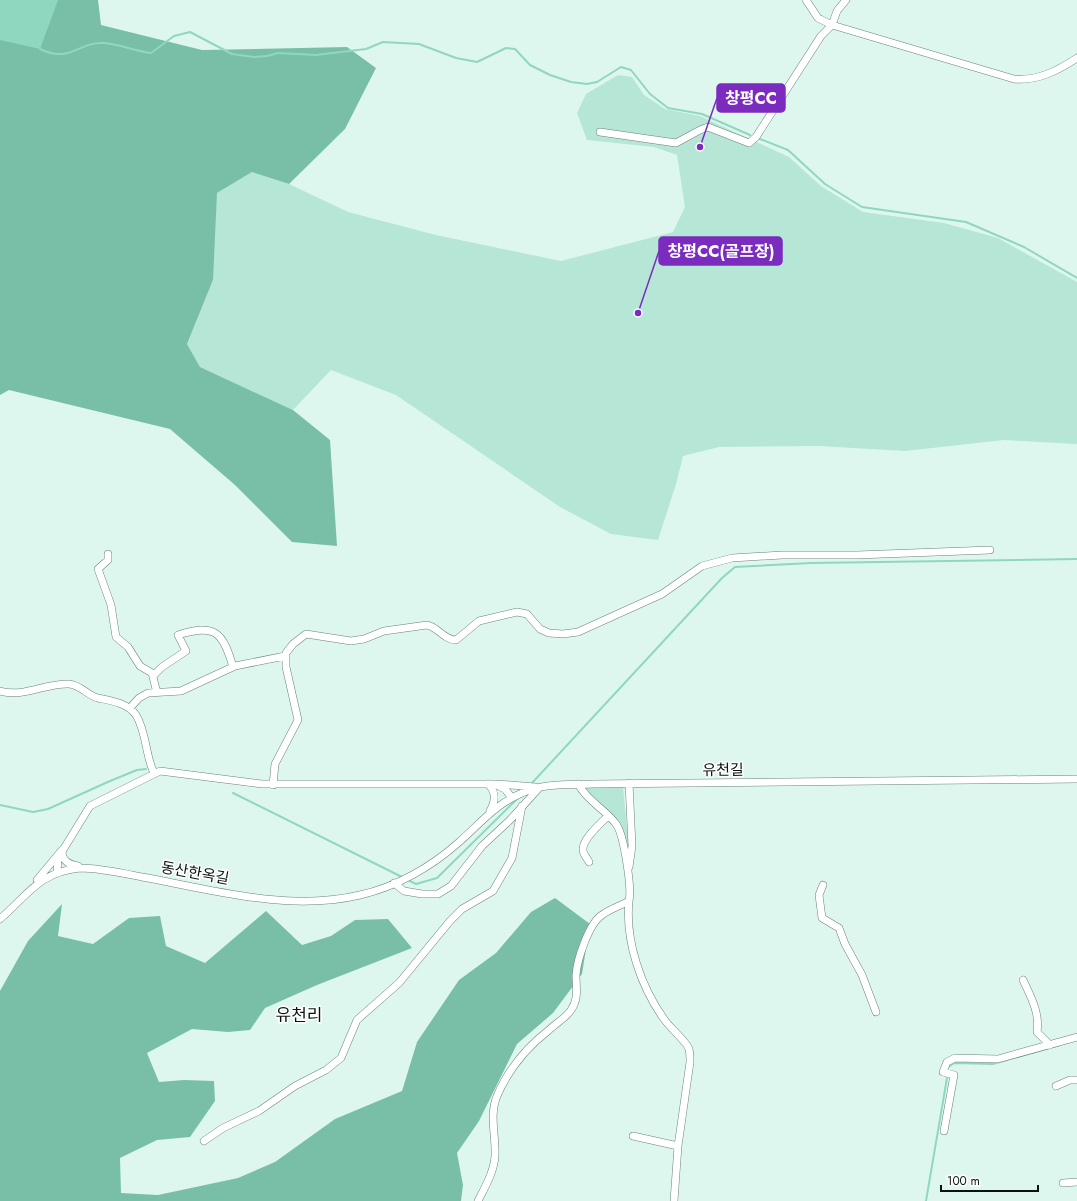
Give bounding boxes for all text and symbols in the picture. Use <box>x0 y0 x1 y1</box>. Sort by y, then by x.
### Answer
callout: 창평CC <box>717 84 785 112</box>
text: 창평CC <box>725 87 777 110</box>
callout: 창평CC(골프장) <box>659 237 782 265</box>
text: 창평CC(골프장) <box>668 240 774 263</box>
street label: 유천길 <box>702 759 744 781</box>
street label: 동산한옥길 <box>159 856 231 890</box>
district label: 유천리 <box>276 1003 322 1027</box>
scale bar <box>941 1167 1038 1193</box>
text: 100 m <box>947 1172 980 1190</box>

